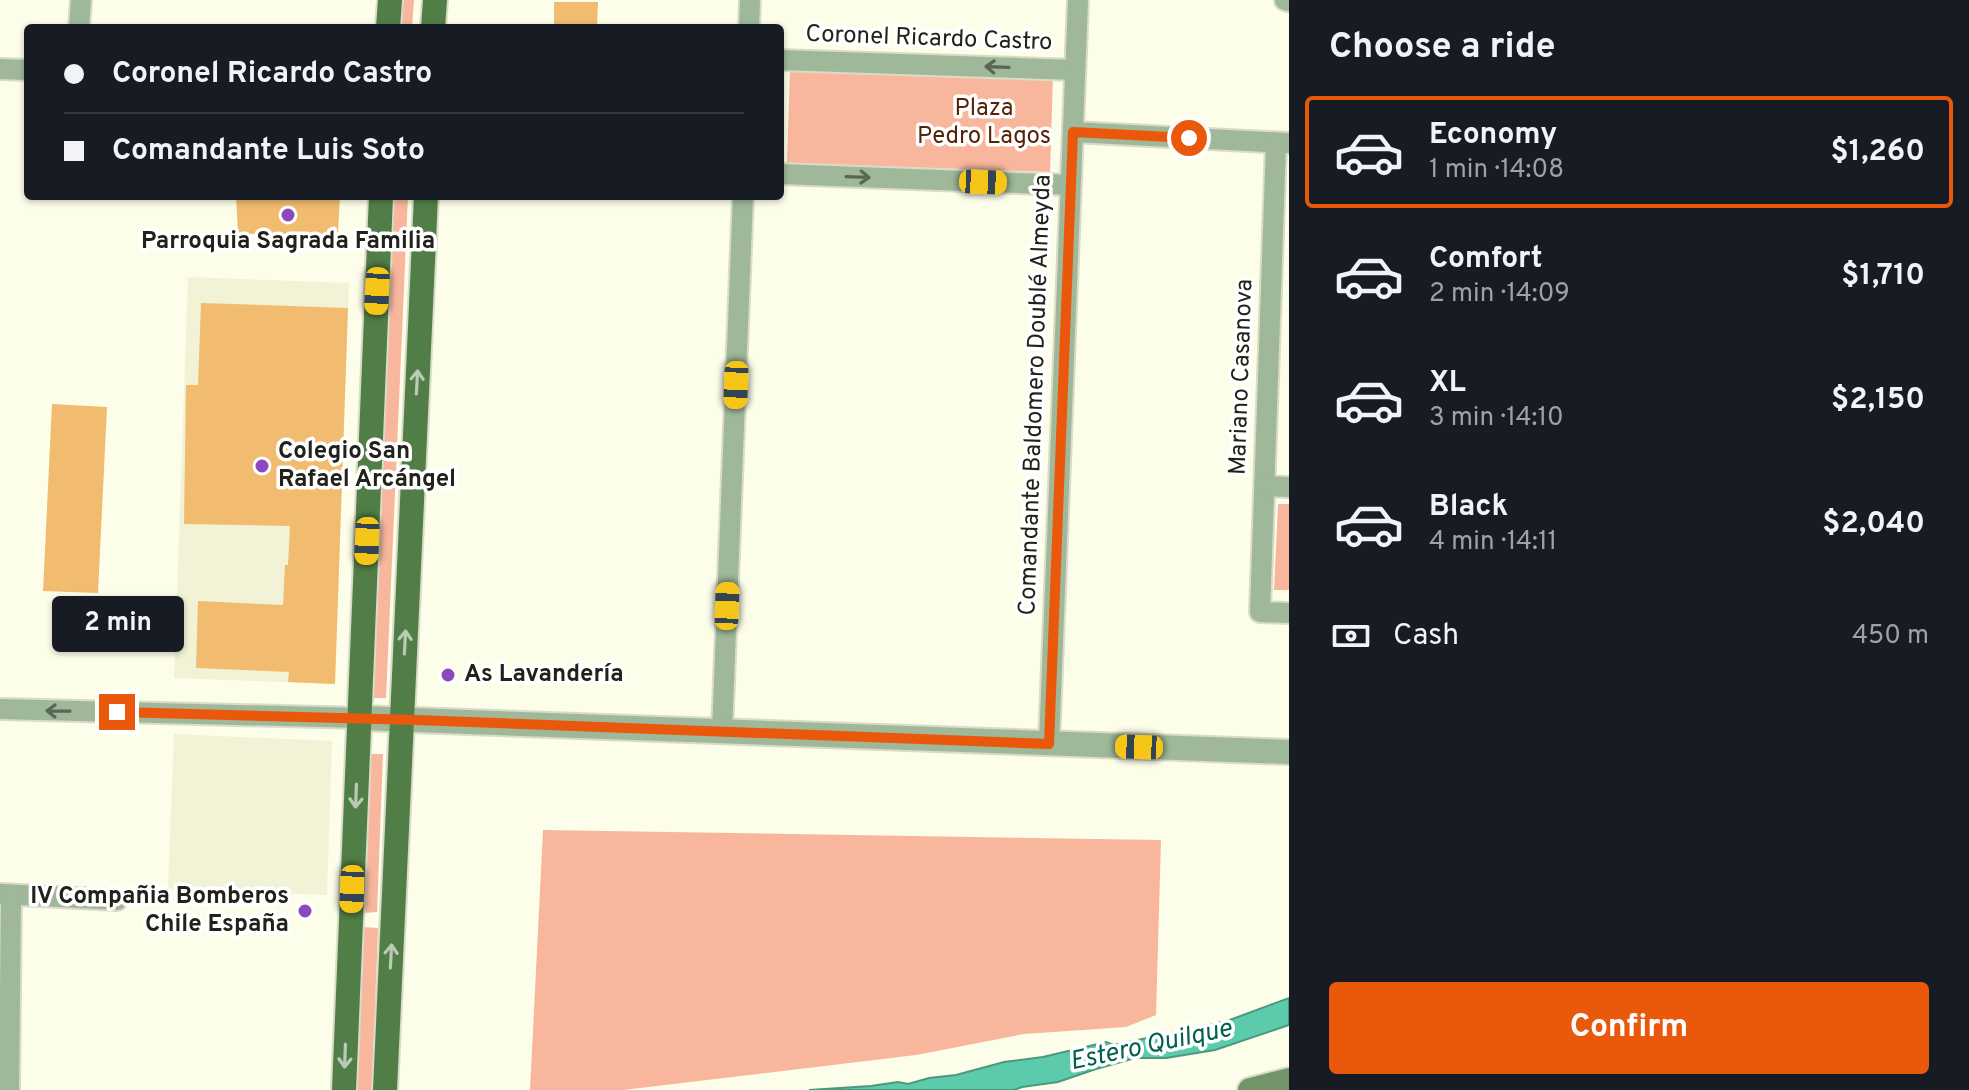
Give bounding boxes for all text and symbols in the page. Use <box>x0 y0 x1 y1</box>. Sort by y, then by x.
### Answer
street label: Coronel Ricardo Castro <box>805 20 1053 58</box>
text: Choose a ride <box>1329 25 1555 71</box>
text: Coronel Ricardo Castro <box>112 56 432 93</box>
one-way arrow <box>984 60 1011 75</box>
park label: Plaza Pedro Lagos <box>917 94 1051 152</box>
icon: car <box>1333 116 1405 188</box>
text: Economy <box>1429 117 1557 154</box>
route start <box>1171 120 1207 156</box>
text: Comandante Luis Soto <box>112 133 425 170</box>
text: $1,260 <box>1831 134 1925 171</box>
text: 1 min · 14:08 <box>1429 154 1564 187</box>
one-way arrow <box>844 169 871 184</box>
car <box>959 169 1007 195</box>
street label: Comandante Baldomero Doublé Almeyda <box>1013 174 1059 616</box>
marker: Parroquia Sagrada Familia <box>279 206 297 224</box>
place label: Parroquia Sagrada Familia <box>141 227 435 257</box>
icon: car <box>1333 240 1405 312</box>
text: Comfort <box>1429 241 1542 278</box>
text: $1,710 <box>1841 258 1925 295</box>
car <box>364 266 390 316</box>
street label: Mariano Casanova <box>1224 278 1260 476</box>
text: 2 min · 14:09 <box>1429 278 1570 311</box>
car <box>723 361 749 409</box>
icon: car <box>1333 364 1405 436</box>
text: XL <box>1429 365 1466 402</box>
one-way arrow <box>410 369 425 396</box>
text: $2,150 <box>1831 382 1925 419</box>
text: 3 min · 14:10 <box>1429 402 1564 435</box>
place label: Colegio San Rafael Arcángel <box>278 437 456 495</box>
marker: Colegio San Rafael Arcángel <box>253 457 271 475</box>
icon: car <box>1333 488 1405 560</box>
text: Black <box>1429 489 1508 526</box>
text: $2,040 <box>1822 506 1925 543</box>
car <box>354 517 380 565</box>
text: 4 min · 14:11 <box>1429 526 1557 559</box>
car <box>714 582 740 630</box>
callout: 2 min <box>51 596 183 652</box>
text: 2 min <box>84 607 152 640</box>
icon: cash <box>1329 614 1373 658</box>
text: Cash <box>1393 618 1459 655</box>
text: 450 m <box>1852 620 1929 653</box>
one-way arrow <box>398 629 413 656</box>
place label: As Lavandería <box>464 660 624 690</box>
marker: As Lavandería <box>439 666 457 684</box>
route end <box>99 694 135 730</box>
one-way arrow <box>45 703 72 718</box>
car <box>1115 734 1163 760</box>
one-way arrow <box>349 782 364 809</box>
car <box>339 865 365 913</box>
place label: IV Compañia Bomberos Chile España <box>30 882 289 940</box>
marker: IV Compañia Bomberos Chile España <box>296 902 314 920</box>
one-way arrow <box>384 943 399 970</box>
button: Confirm <box>1329 982 1929 1074</box>
water label: Estero Quilque <box>1067 1013 1235 1079</box>
one-way arrow <box>338 1042 353 1069</box>

